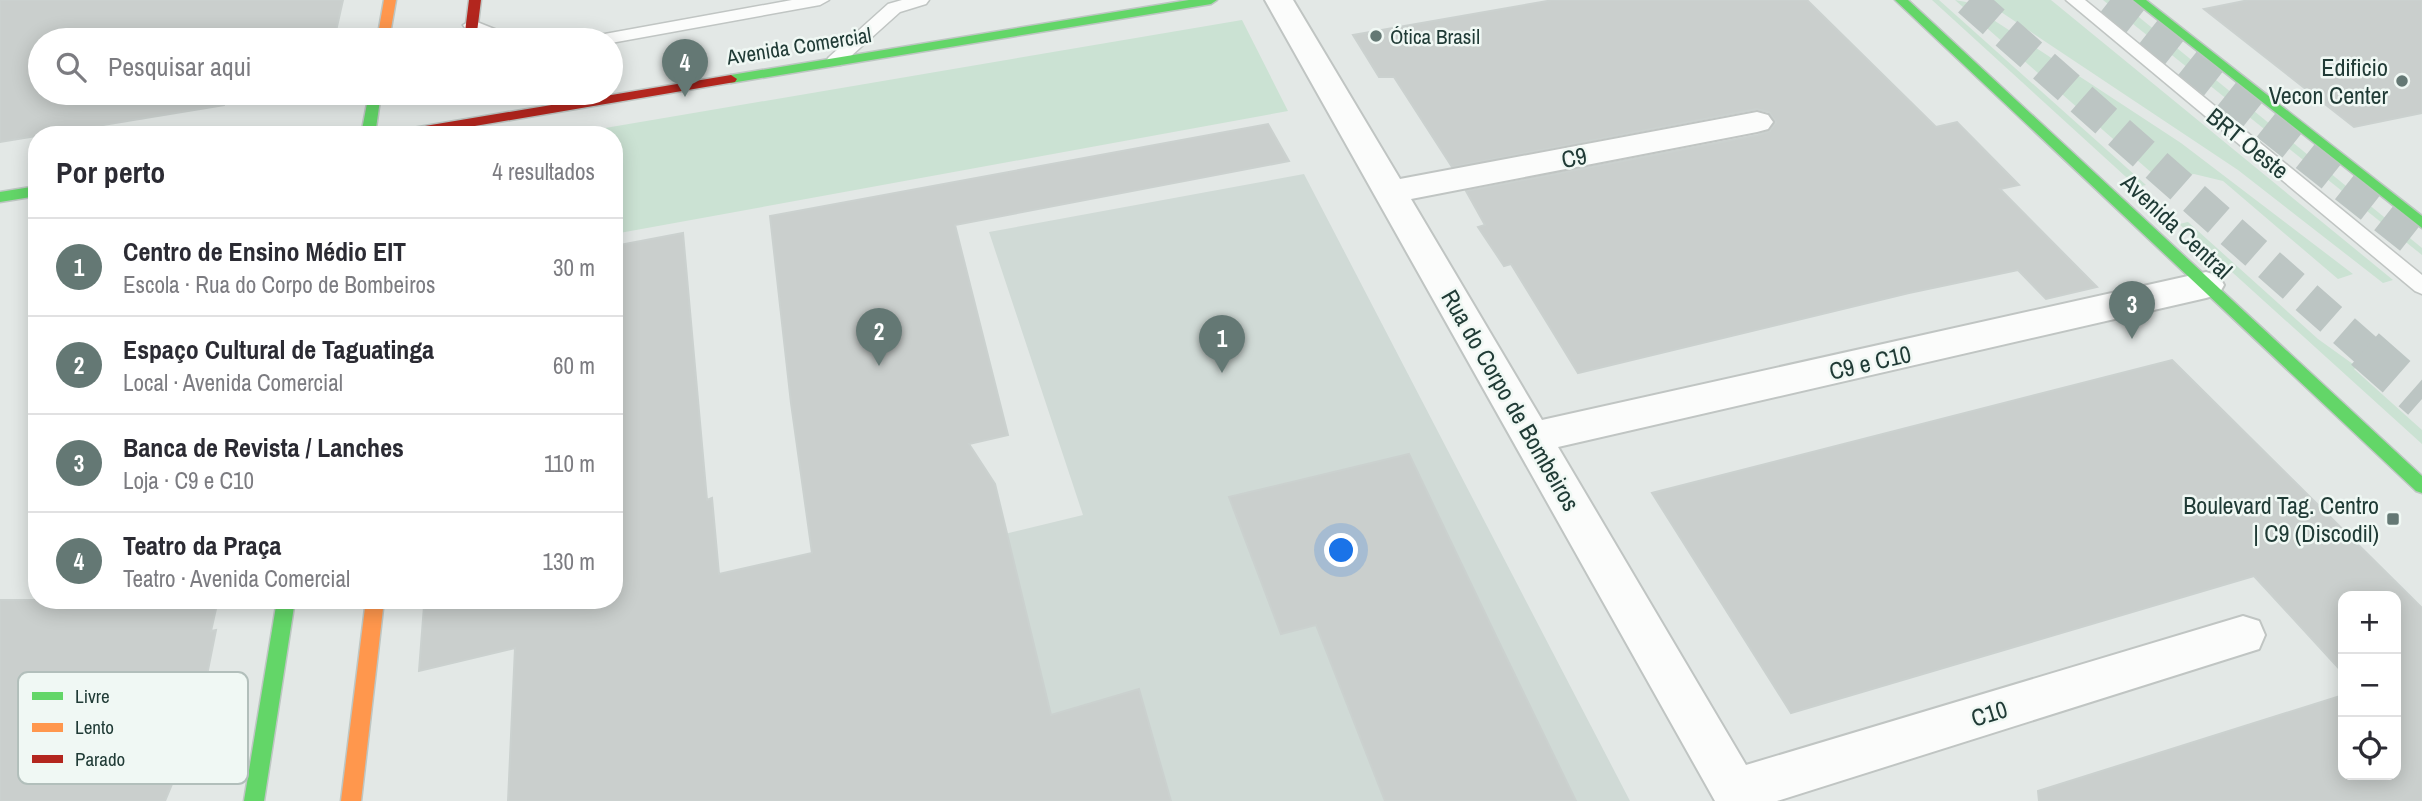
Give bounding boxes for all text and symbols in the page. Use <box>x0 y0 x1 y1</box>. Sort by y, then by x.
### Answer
street label: Avenida Comercial <box>724 20 873 72</box>
place label: Ótica Brasil <box>1390 22 1480 51</box>
search box <box>28 28 623 105</box>
marker: Ótica Brasil <box>1368 28 1384 44</box>
pin: 4 <box>662 39 708 97</box>
icon: search <box>52 48 90 86</box>
text: Pesquisar aqui <box>108 49 251 84</box>
place label: Edificio Vecon Center <box>2269 51 2388 111</box>
marker: Edificio Vecon Center <box>2394 73 2410 89</box>
street label: BRT Oeste <box>2200 100 2296 186</box>
street label: C9 <box>1559 139 1589 175</box>
text: Por perto <box>56 152 165 192</box>
text: 4 resultados <box>492 156 595 187</box>
street label: Avenida Central <box>2114 166 2239 286</box>
text: Centro de Ensino Médio EIT <box>123 234 406 269</box>
text: 1 <box>74 252 84 283</box>
text: 30 m <box>553 252 595 283</box>
text: Escola · Rua do Corpo de Bombeiros <box>123 269 435 300</box>
pin: 3 <box>2109 281 2155 339</box>
street label: Rua do Corpo de Bombeiros <box>1435 284 1587 516</box>
pin: 2 <box>856 308 902 366</box>
pin: 1 <box>1199 315 1245 373</box>
text: Espaço Cultural de Taguatinga <box>123 332 434 367</box>
street label: C9 e C10 <box>1826 337 1914 387</box>
text: 2 <box>74 350 84 381</box>
text: 60 m <box>553 350 595 381</box>
text: Local · Avenida Comercial <box>123 367 343 398</box>
text: Banca de Revista / Lanches <box>123 430 404 465</box>
text: 3 <box>74 448 84 479</box>
text: 110 m <box>544 448 595 479</box>
text: Loja · C9 e C10 <box>123 465 254 496</box>
place label: Boulevard Tag. Centro | C9 (Discodil) <box>2183 489 2379 549</box>
marker: Boulevard Tag. Centro | C9 (Discodil) <box>2385 511 2401 527</box>
text: Teatro da Praça <box>123 528 281 563</box>
your location <box>1324 533 1358 567</box>
text: 4 <box>74 546 84 577</box>
text: 130 m <box>543 546 595 577</box>
text: Teatro · Avenida Comercial <box>123 563 350 594</box>
map controls <box>2338 591 2401 780</box>
button: + <box>2338 591 2401 654</box>
button: − <box>2338 654 2401 717</box>
legend <box>18 672 248 784</box>
text: Livre <box>75 683 110 709</box>
street label: C10 <box>1967 692 2011 734</box>
text: Lento <box>75 714 114 740</box>
button: locate <box>2338 717 2401 780</box>
text: Parado <box>75 746 125 772</box>

